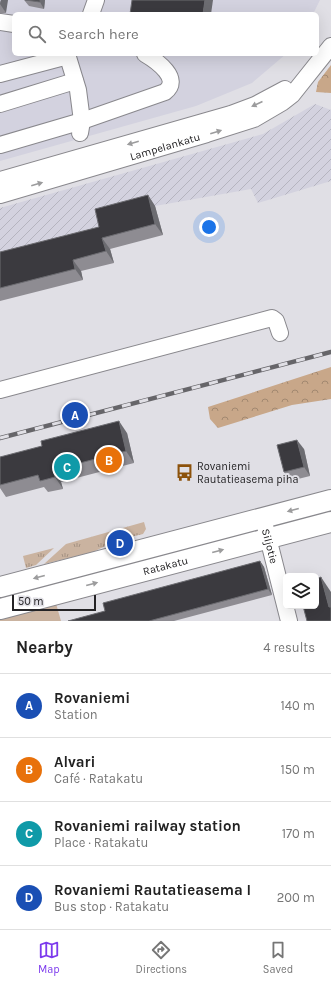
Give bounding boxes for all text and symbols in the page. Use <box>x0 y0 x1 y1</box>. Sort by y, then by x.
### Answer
search box <box>12 12 319 56</box>
icon: search <box>26 23 48 45</box>
text: Search here <box>58 25 139 43</box>
one-way arrow <box>252 101 263 107</box>
one-way arrow <box>210 129 222 135</box>
street label: Lampelankatu <box>129 130 202 163</box>
one-way arrow <box>127 140 139 146</box>
one-way arrow <box>32 181 44 187</box>
your location <box>199 217 219 237</box>
pin: A <box>62 400 88 430</box>
pin: B <box>96 445 122 475</box>
pin: C <box>54 452 80 482</box>
place label: Rovaniemi Rautatieasema piha <box>197 460 299 486</box>
bus stop icon: Rovaniemi Rautatieasema piha <box>174 462 194 482</box>
one-way arrow <box>287 507 299 513</box>
street label: Siljotie <box>259 527 280 565</box>
pin: D <box>107 528 133 558</box>
one-way arrow <box>211 548 224 554</box>
street label: Ratakatu <box>142 554 189 578</box>
map controls <box>283 573 319 609</box>
button: layers <box>283 573 319 609</box>
one-way arrow <box>32 574 44 580</box>
one-way arrow <box>86 581 98 587</box>
scale bar <box>12 593 96 612</box>
text: 50 m <box>18 595 44 608</box>
text: Nearby <box>16 637 73 657</box>
text: 4 results <box>263 640 315 655</box>
text: Rovaniemi <box>54 689 130 707</box>
text: A <box>25 698 33 713</box>
text: 140 m <box>280 698 315 713</box>
text: Station <box>54 707 98 722</box>
text: Alvari <box>54 753 95 771</box>
text: B <box>25 762 33 777</box>
text: 150 m <box>280 762 315 777</box>
text: Café · Ratakatu <box>54 771 143 786</box>
text: Rovaniemi railway station <box>54 817 241 835</box>
text: C <box>25 826 33 841</box>
text: 170 m <box>282 826 315 841</box>
text: Place · Ratakatu <box>54 835 148 850</box>
text: Rovaniemi Rautatieasema I <box>54 881 251 899</box>
text: D <box>25 890 33 905</box>
text: 200 m <box>277 890 315 905</box>
text: Bus stop · Ratakatu <box>54 899 169 914</box>
tab: Map <box>38 939 60 976</box>
tab: Directions <box>135 939 187 976</box>
tab: Saved <box>263 939 293 976</box>

